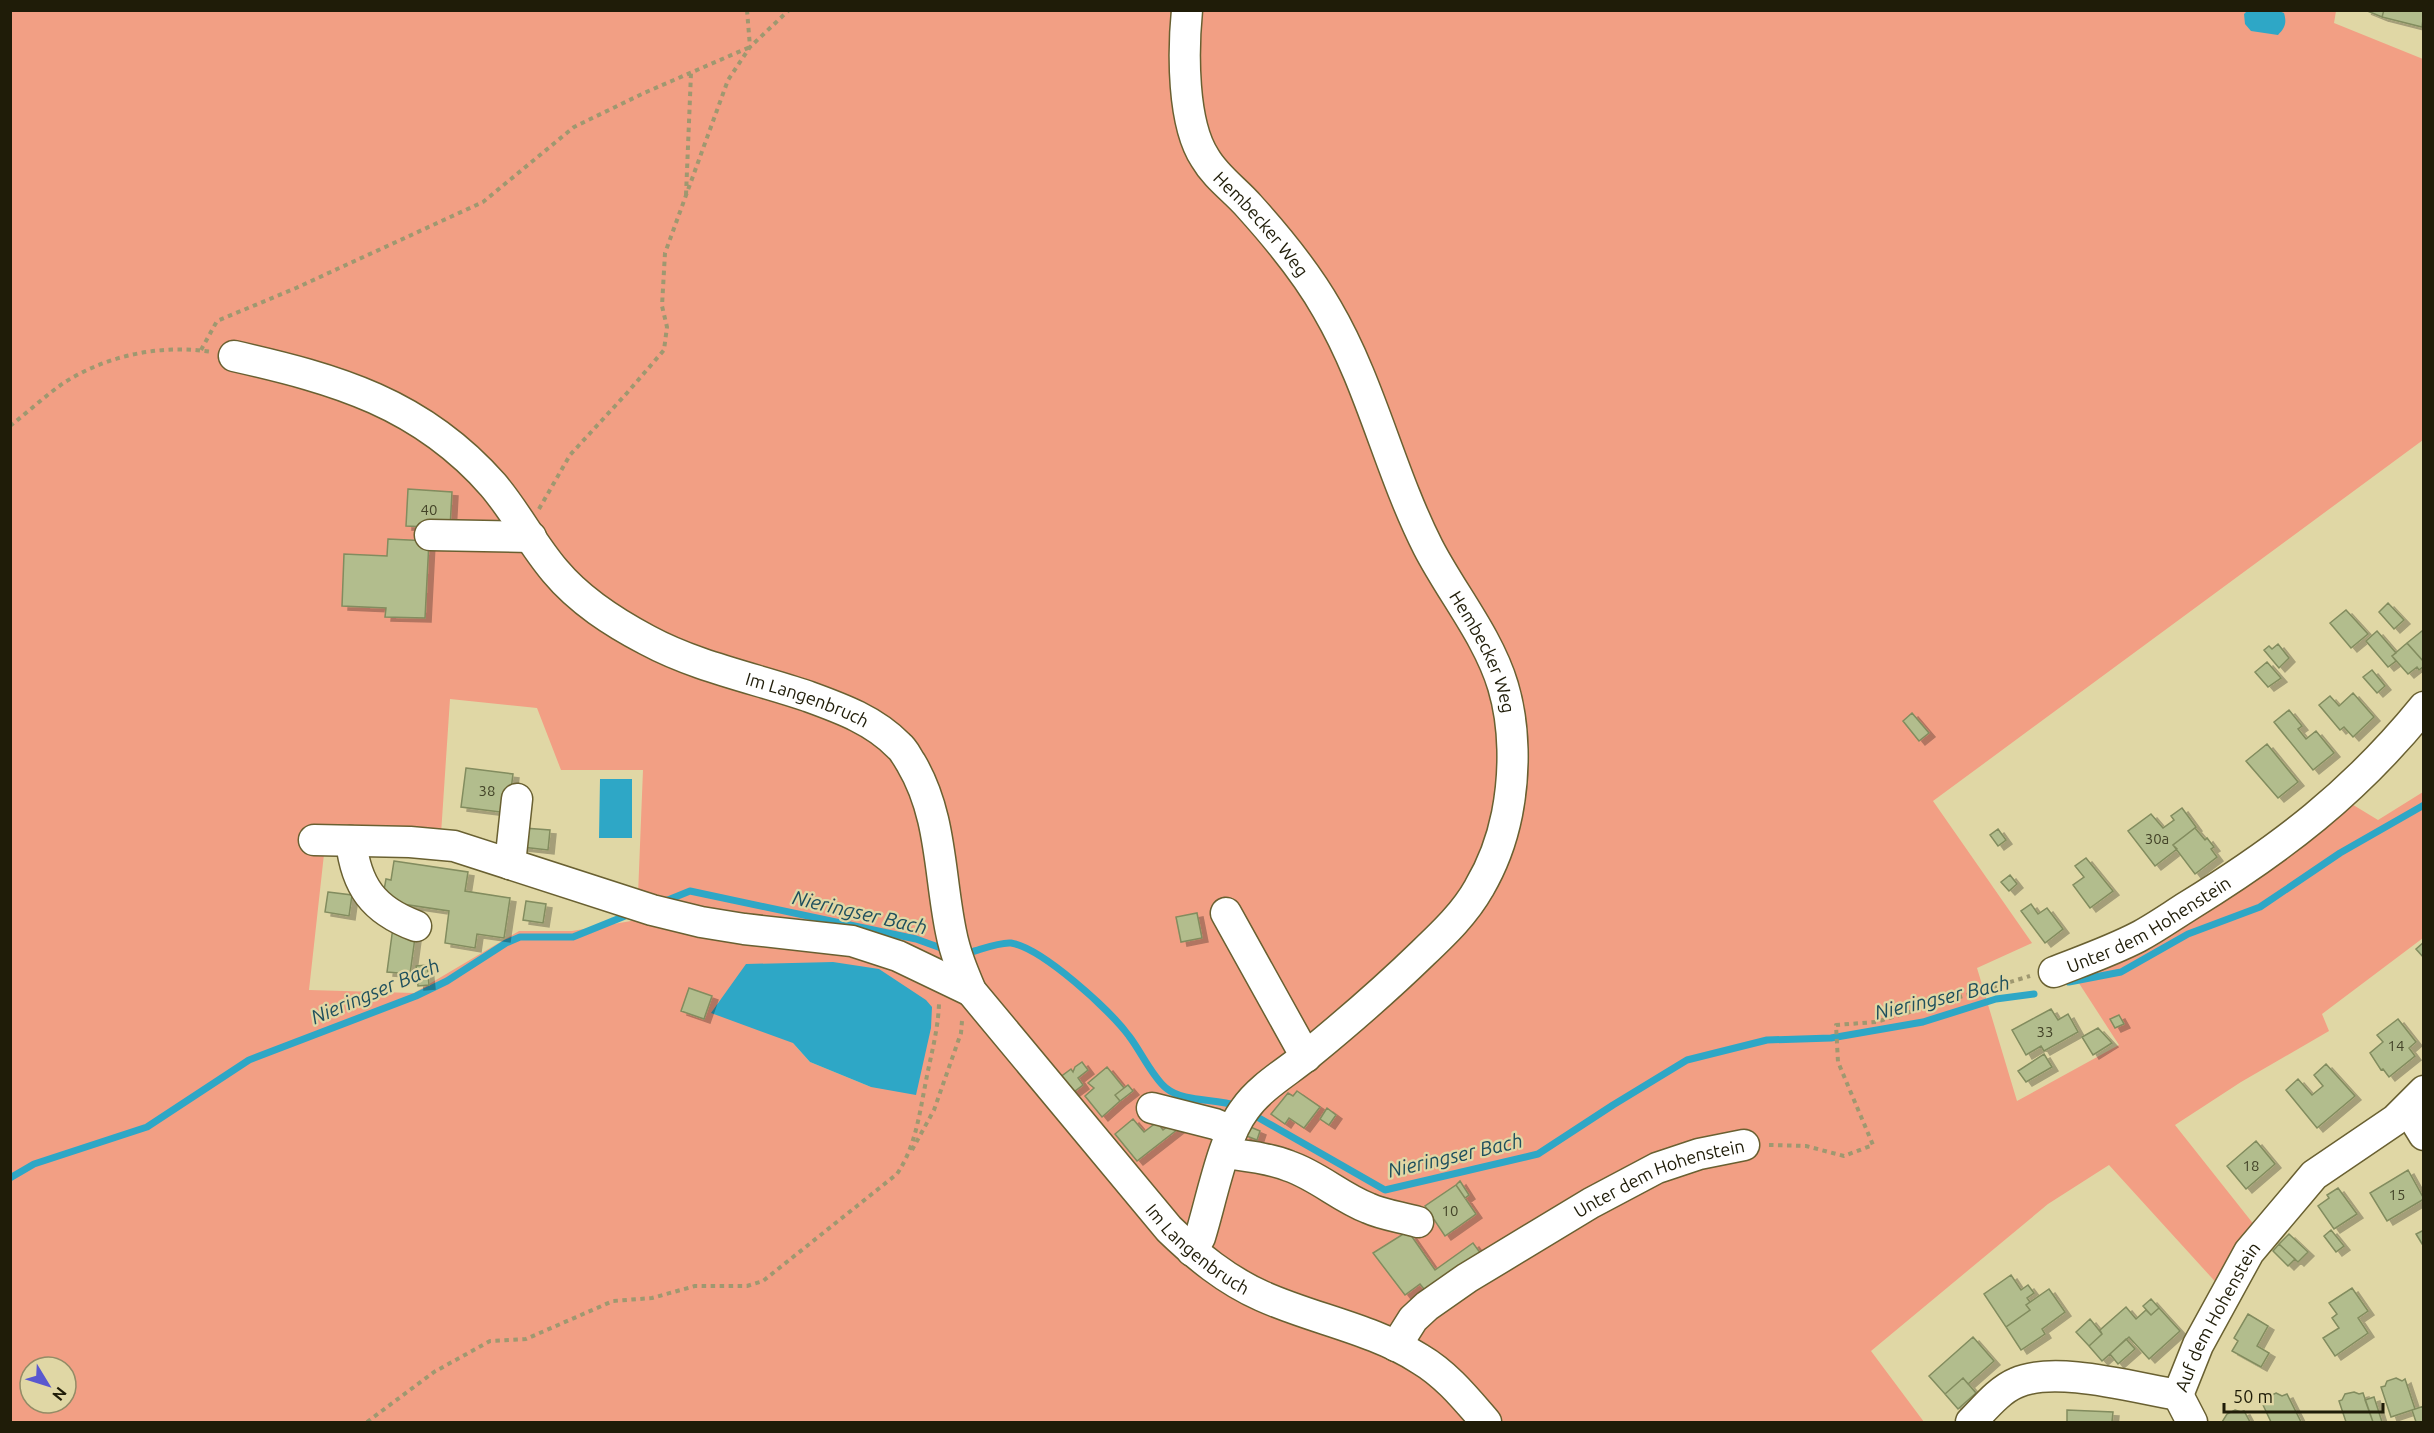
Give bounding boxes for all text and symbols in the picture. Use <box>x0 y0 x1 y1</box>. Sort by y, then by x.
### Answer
street label: Hembecker Weg <box>1210 167 1313 280</box>
house number: 40 <box>421 501 437 518</box>
street label: Hembecker Weg <box>1446 587 1519 715</box>
street label: Im Langenbruch <box>743 668 873 731</box>
house number: 38 <box>479 782 495 799</box>
house number: 30a <box>2145 830 2169 847</box>
street label: Unter dem Hohenstein <box>2064 872 2234 976</box>
water label: Nieringser Bach <box>790 885 930 939</box>
water label: Nieringser Bach <box>307 953 443 1029</box>
water label: Nieringser Bach <box>1872 970 2012 1024</box>
house number: 33 <box>2037 1023 2053 1040</box>
house number: 14 <box>2388 1037 2404 1054</box>
water label: Nieringser Bach <box>1385 1128 1525 1182</box>
street label: Unter dem Hohenstein <box>1570 1135 1746 1221</box>
house number: 18 <box>2243 1157 2259 1174</box>
house number: 15 <box>2389 1186 2405 1203</box>
street label: Im Langenbruch <box>1142 1200 1253 1298</box>
house number: 10 <box>1442 1202 1458 1219</box>
street label: Auf dem Hohenstein <box>2170 1237 2264 1394</box>
north arrow <box>18 1355 78 1415</box>
scale bar <box>2224 1376 2383 1414</box>
text: N <box>49 1384 71 1404</box>
text: 50 m <box>2233 1386 2273 1406</box>

